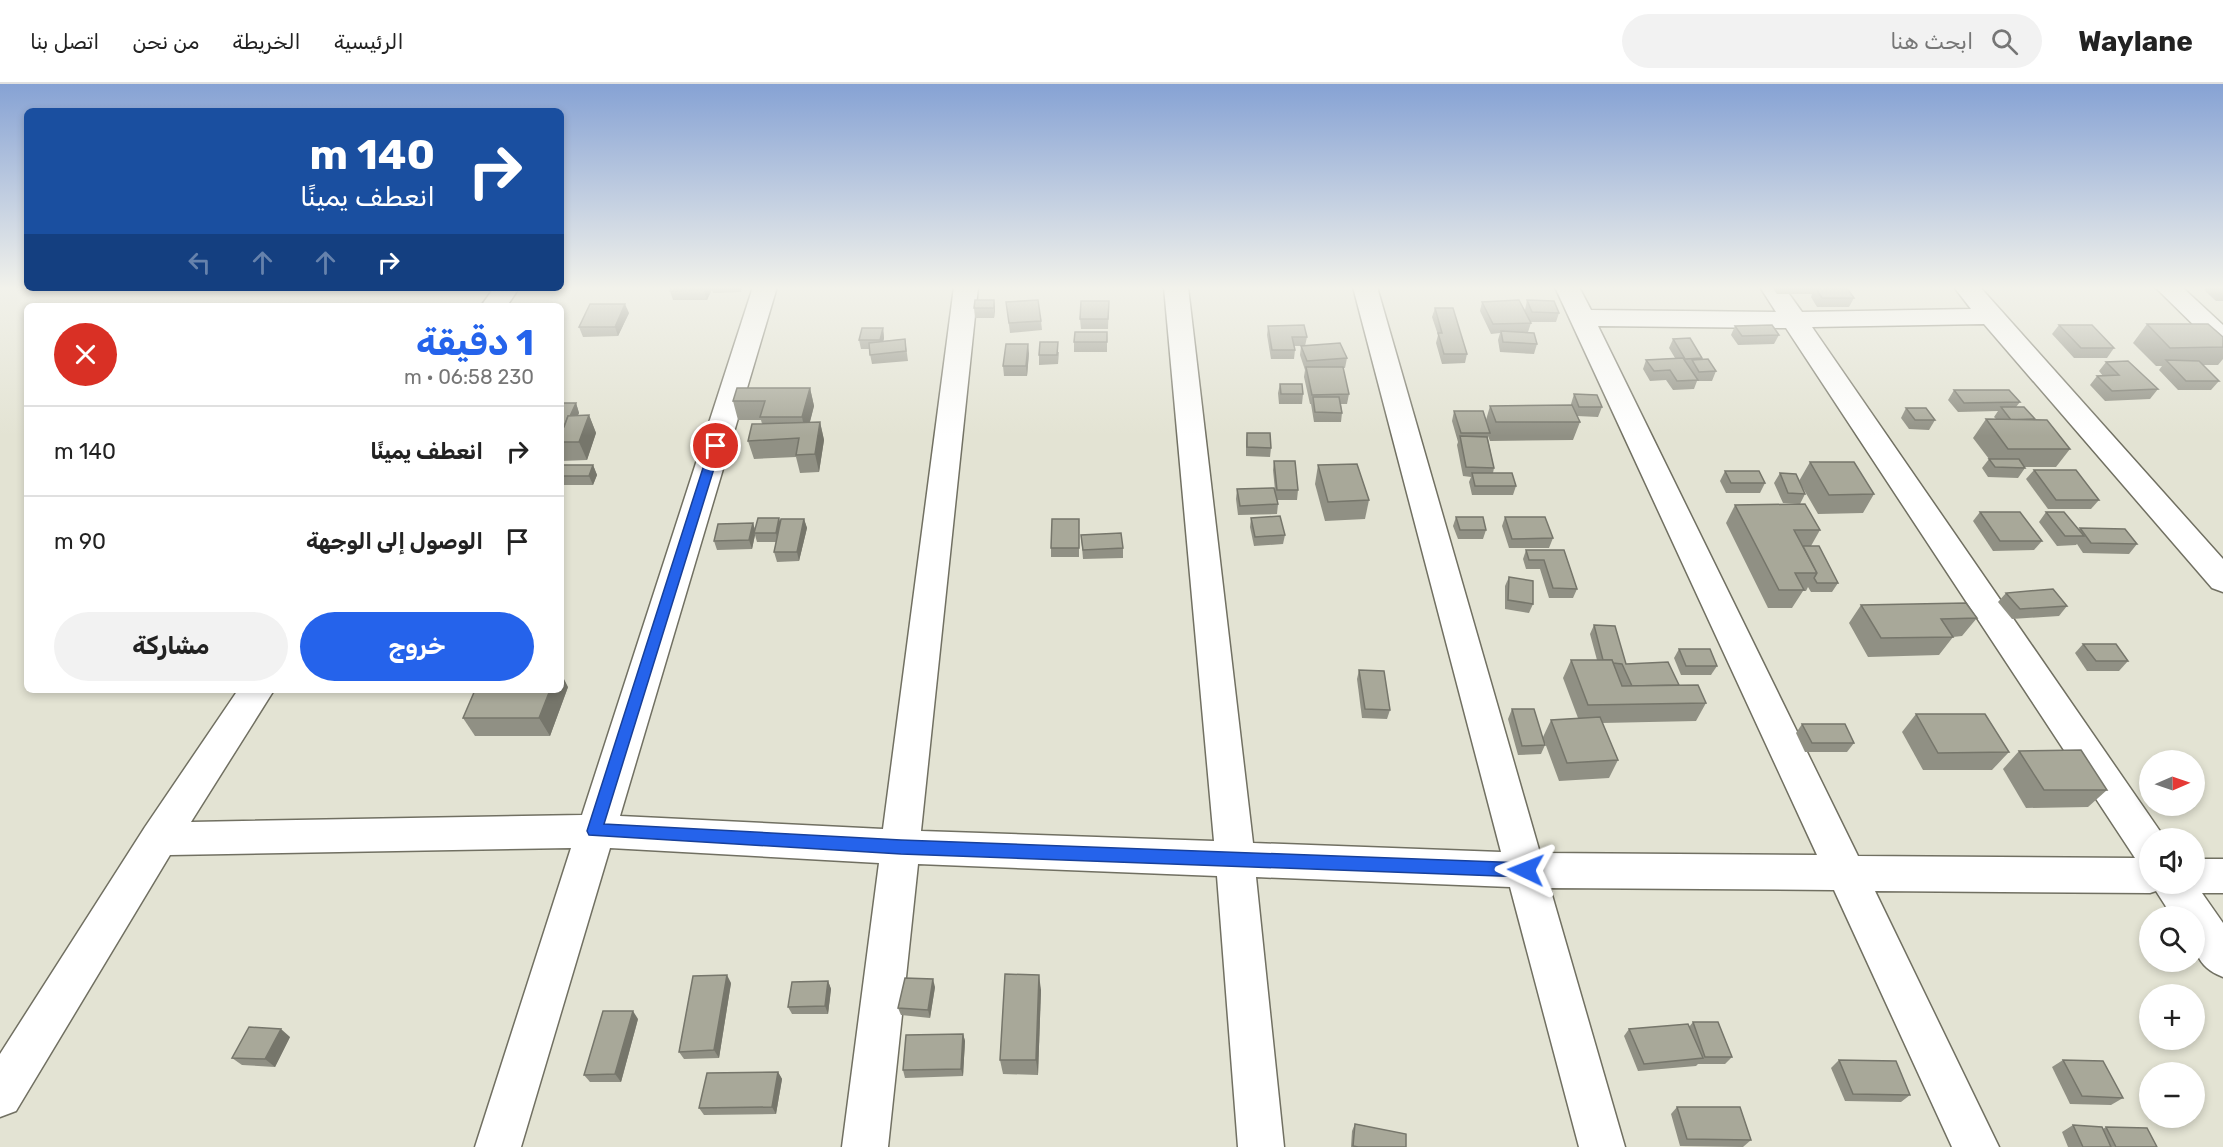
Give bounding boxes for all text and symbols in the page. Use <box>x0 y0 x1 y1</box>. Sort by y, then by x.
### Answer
search box <box>1622 14 2042 68</box>
icon: search <box>1988 25 2021 58</box>
text: Waylane <box>2078 25 2193 58</box>
text: ابحث هنا <box>1890 28 1973 55</box>
text: اتصل بنا <box>30 29 99 54</box>
text: من نحن <box>132 29 199 54</box>
text: الخريطة <box>232 29 301 54</box>
text: الرئيسية <box>334 29 404 54</box>
text: 140 m <box>309 130 435 180</box>
icon: right <box>456 132 534 210</box>
text: انعطف يمينًا <box>300 181 435 213</box>
icon: left <box>183 246 216 279</box>
icon: ahead <box>246 246 279 279</box>
icon: ahead <box>309 246 342 279</box>
icon: right <box>372 246 405 279</box>
text: 1 دقيقة <box>416 321 534 364</box>
button: close <box>54 323 117 386</box>
text: 230 m · 06:58 <box>404 365 534 389</box>
pin <box>690 420 741 471</box>
icon: arrive <box>699 429 732 462</box>
icon: right <box>501 435 534 468</box>
text: 140 m <box>54 438 116 465</box>
text: انعطف يمينًا <box>370 438 483 465</box>
icon: arrive <box>501 525 534 558</box>
text: 90 m <box>54 528 106 555</box>
text: الوصول إلى الوجهة <box>306 528 483 555</box>
button: مشاركة <box>54 612 288 681</box>
button: خروج <box>300 612 534 681</box>
north arrow <box>2139 750 2205 816</box>
map controls <box>2139 750 2205 1128</box>
button: sound <box>2139 828 2205 894</box>
position arrow <box>1494 838 1558 902</box>
button: search <box>2139 906 2205 972</box>
button: + <box>2139 984 2205 1050</box>
button: − <box>2139 1062 2205 1128</box>

